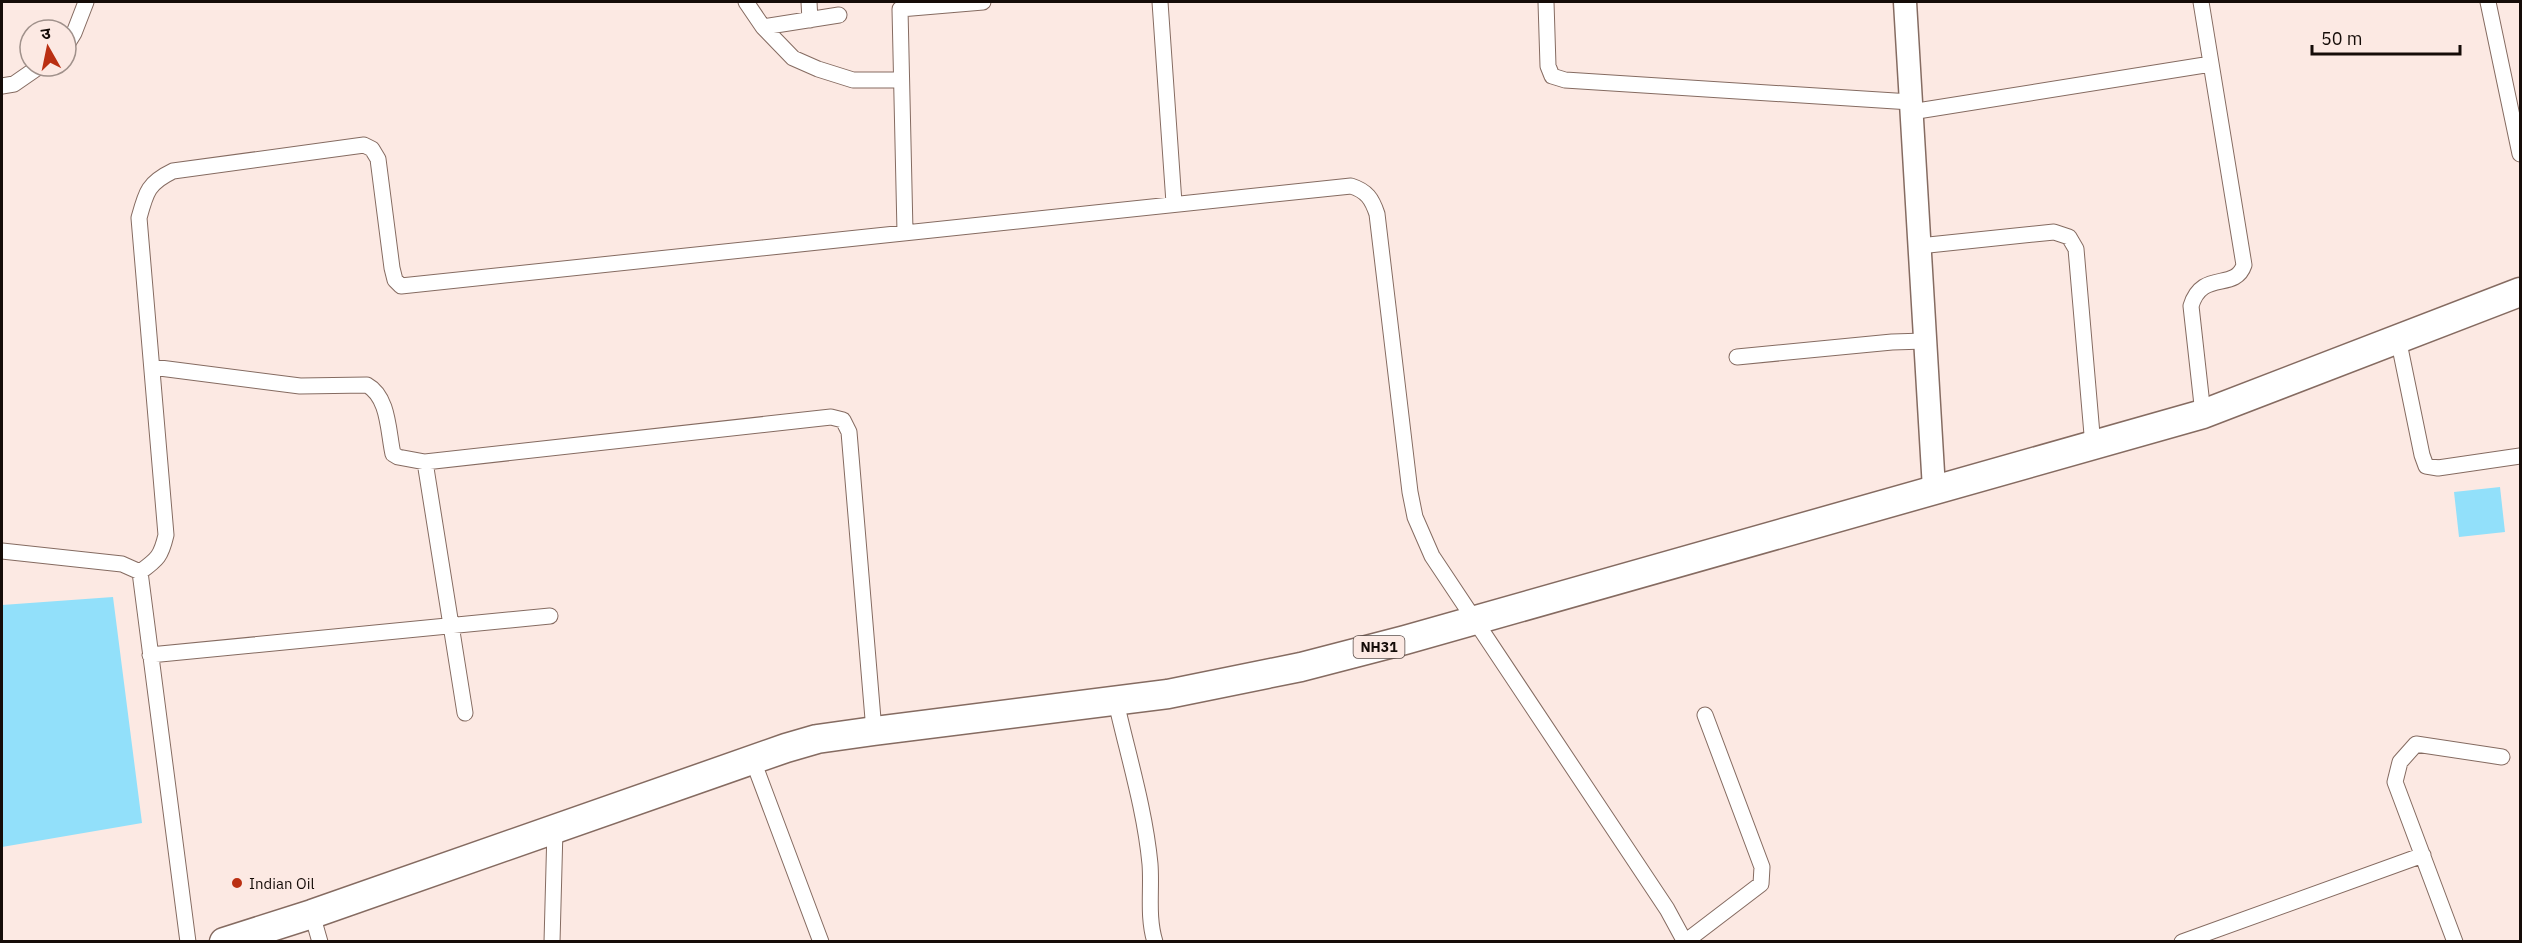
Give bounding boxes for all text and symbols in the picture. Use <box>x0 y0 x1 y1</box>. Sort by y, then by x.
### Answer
north arrow <box>18 18 78 78</box>
scale bar <box>2312 18 2460 56</box>
text: उ <box>39 22 52 44</box>
text: 50 m <box>2321 27 2363 50</box>
road number: NH31 <box>1354 636 1404 658</box>
place label: Indian Oil <box>249 874 315 893</box>
marker: Indian Oil <box>230 876 244 890</box>

